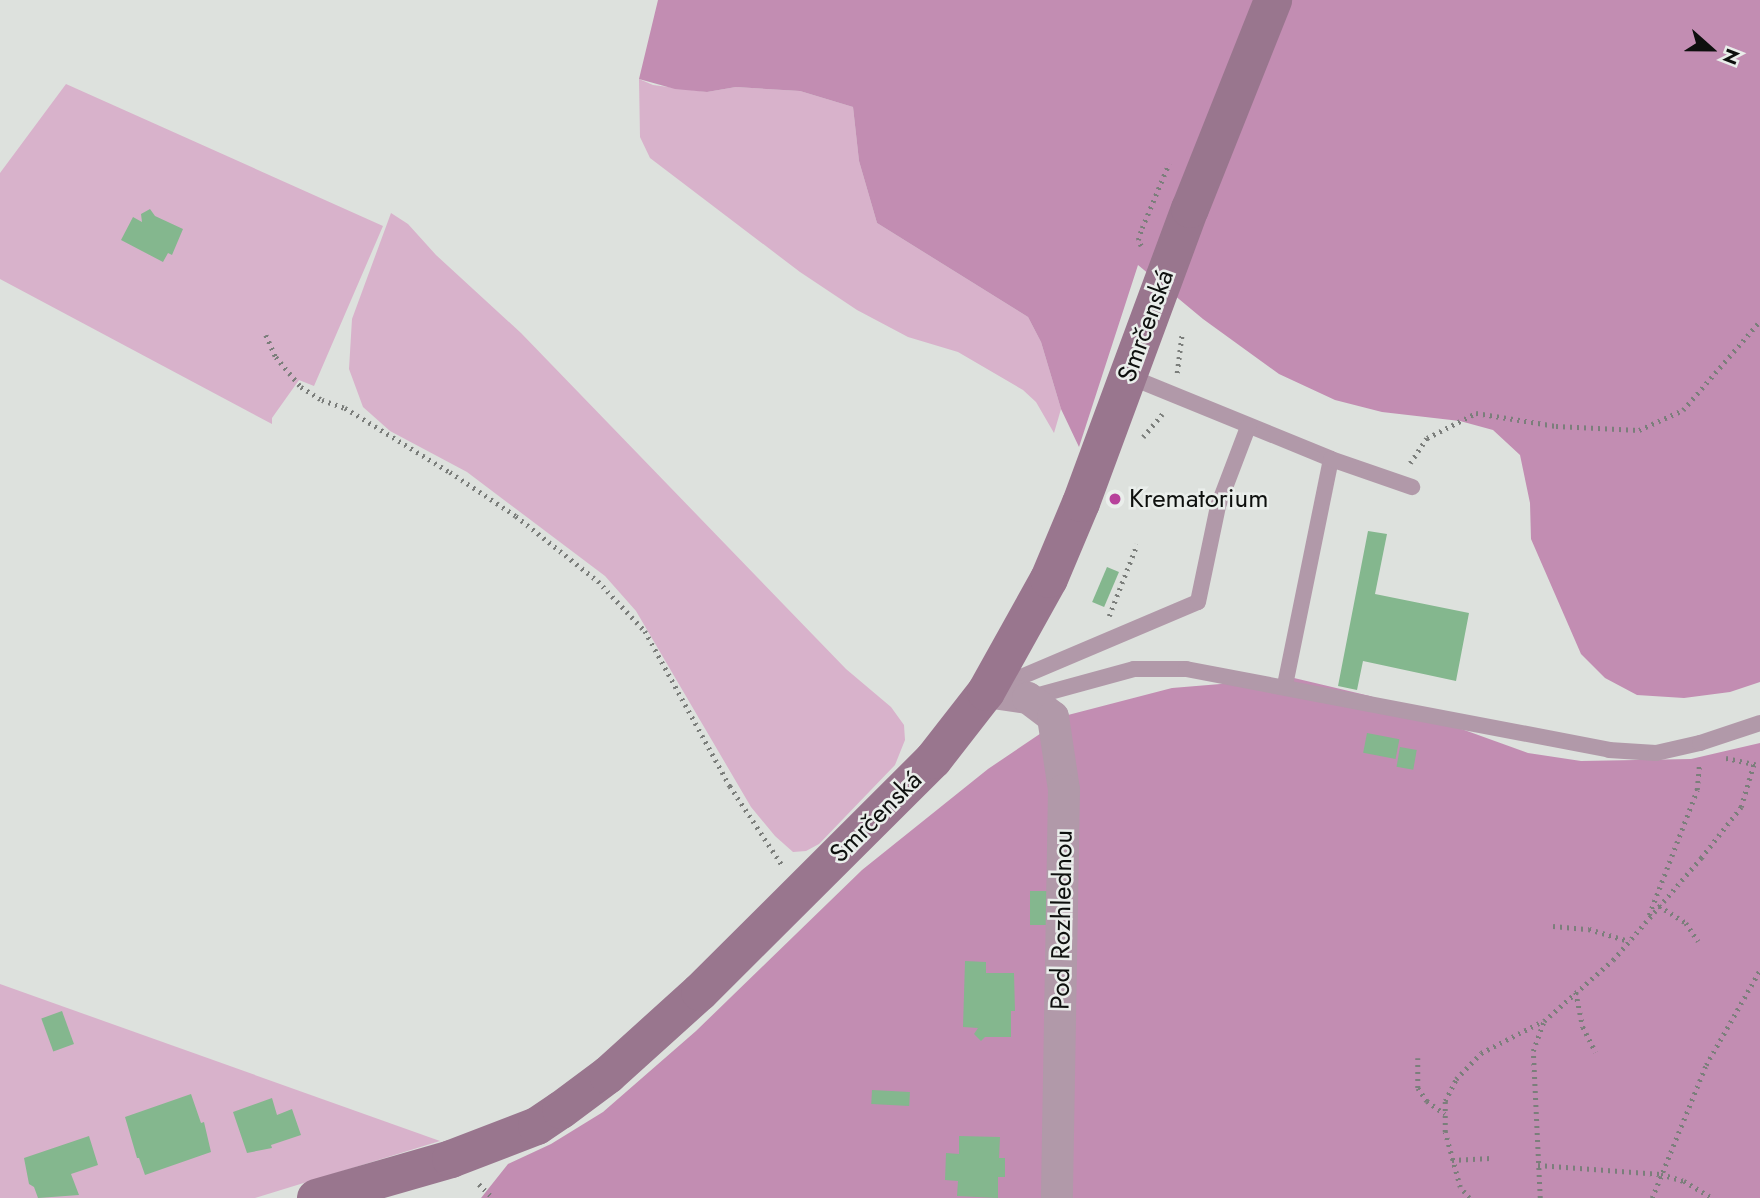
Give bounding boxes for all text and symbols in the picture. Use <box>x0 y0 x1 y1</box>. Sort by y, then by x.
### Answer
north arrow <box>1676 14 1746 84</box>
text: N <box>1716 45 1746 69</box>
street label: Smrčenská <box>1111 266 1181 386</box>
place label: Krematorium <box>1129 483 1268 515</box>
marker: Krematorium <box>1107 491 1123 507</box>
street label: Smrčenská <box>824 765 928 869</box>
street label: Pod Rozhlednou <box>1045 830 1079 1010</box>

